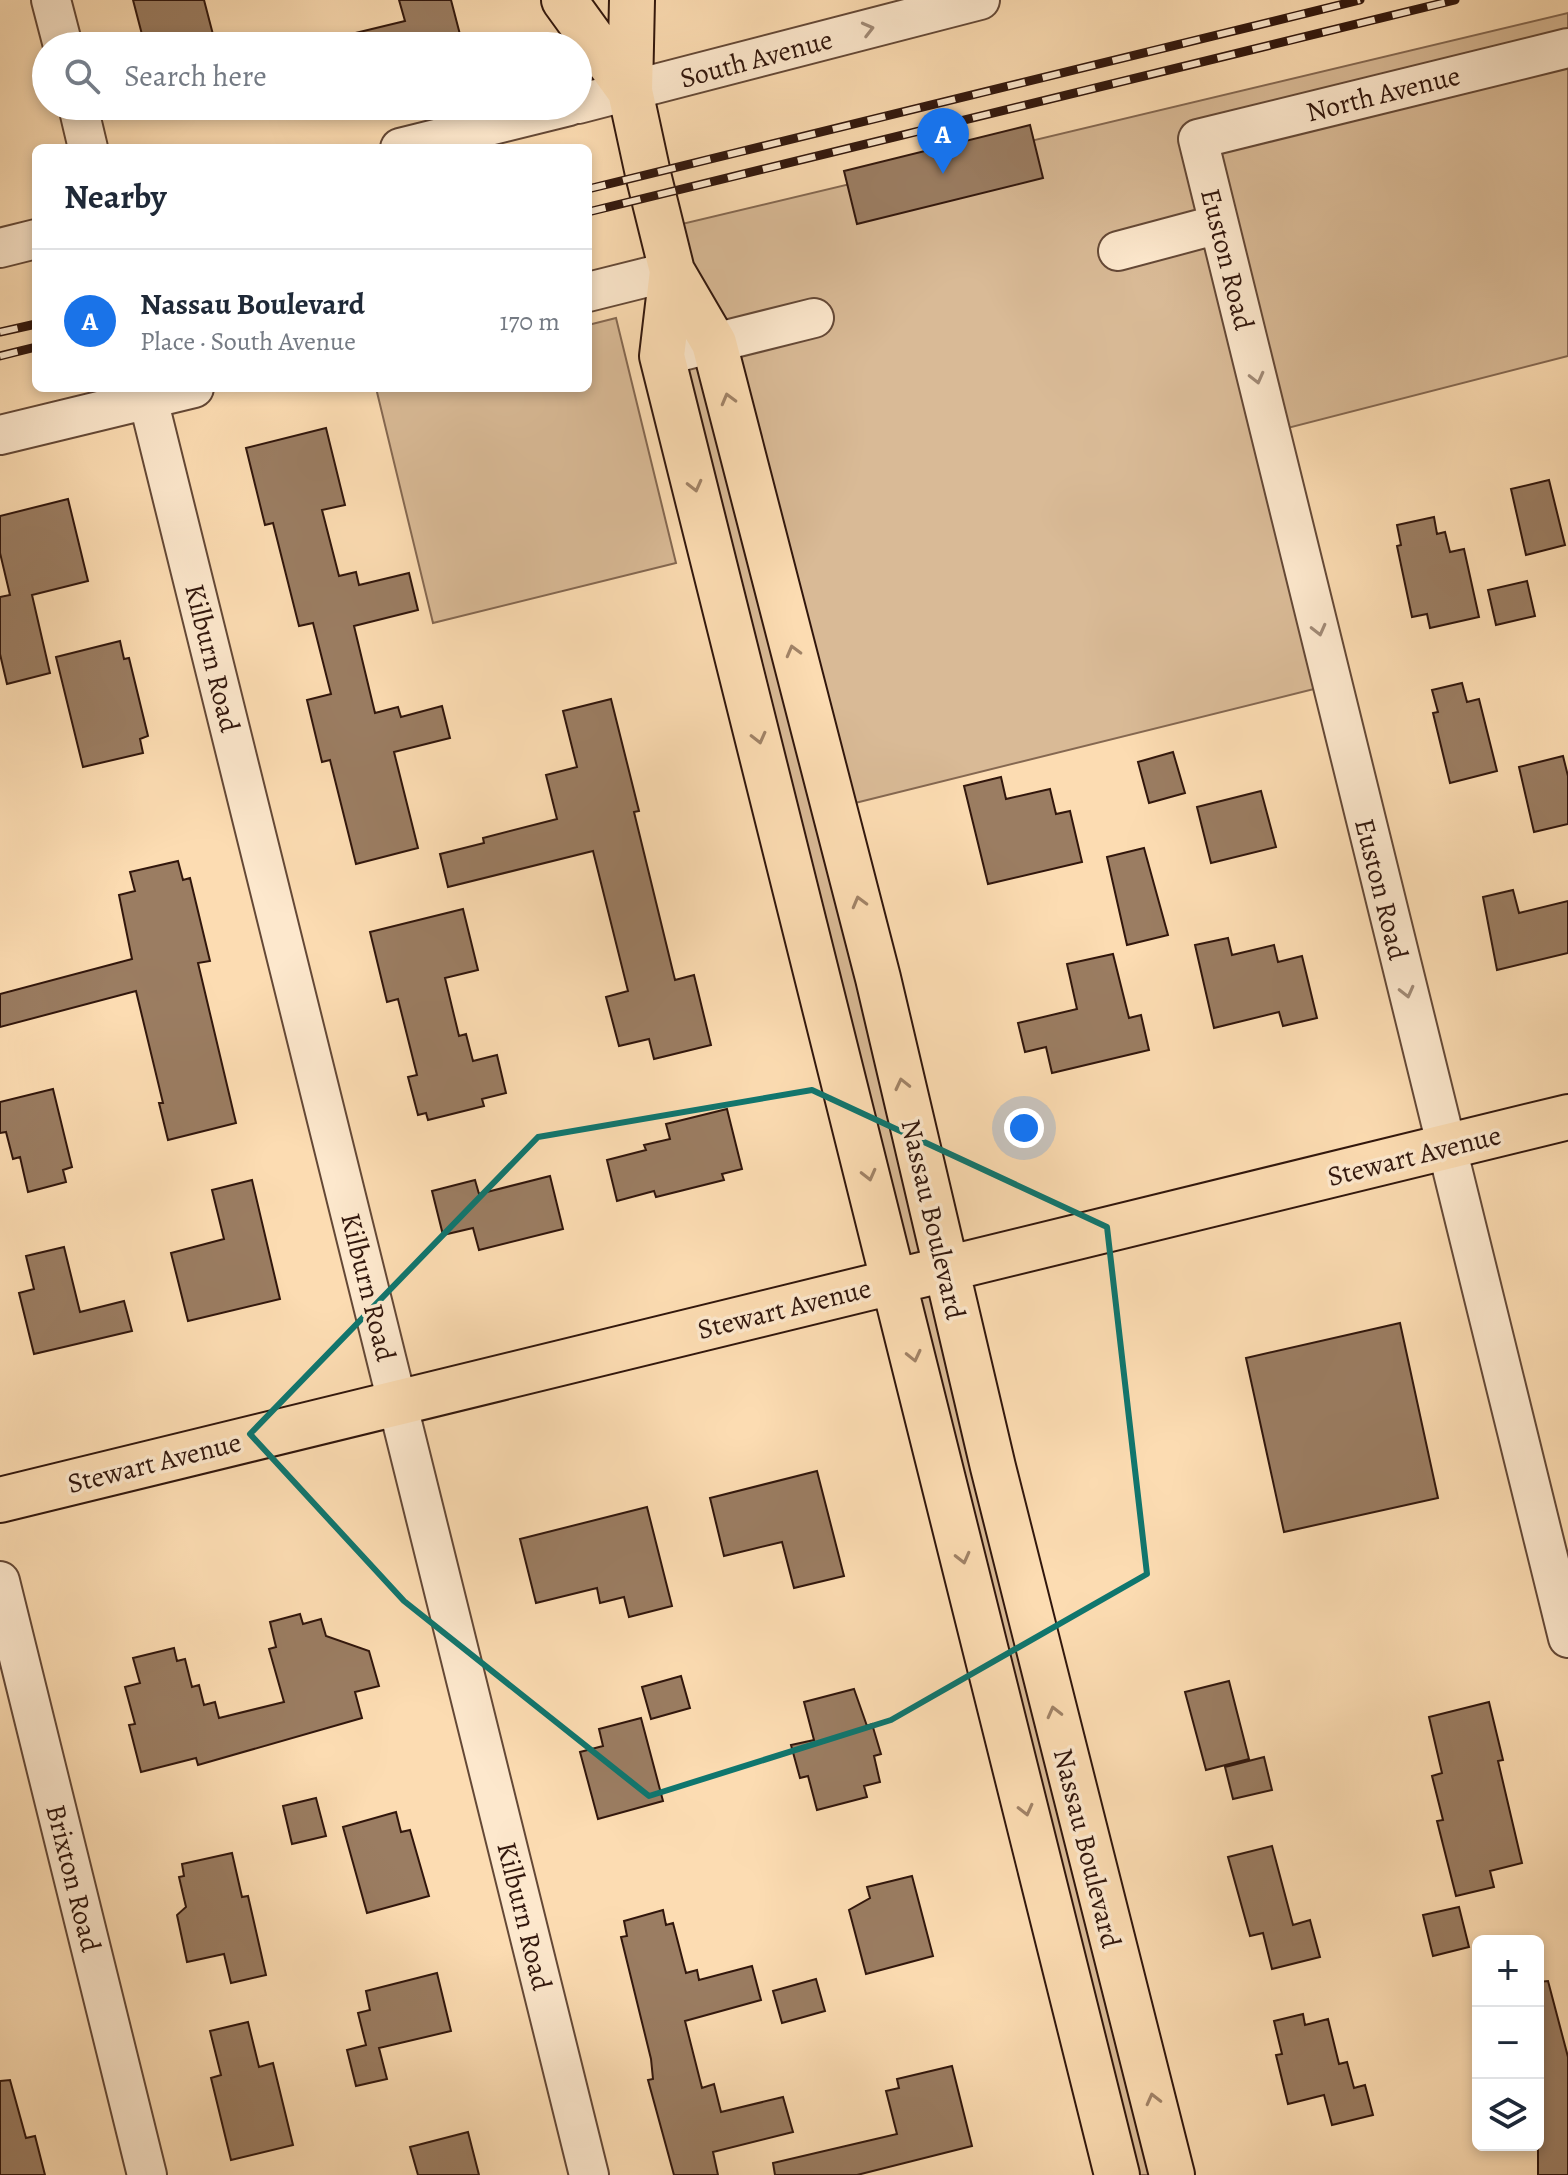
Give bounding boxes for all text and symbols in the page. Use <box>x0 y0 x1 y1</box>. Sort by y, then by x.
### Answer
street label: South Avenue <box>676 20 837 98</box>
one-way arrow <box>860 21 874 38</box>
search box <box>32 32 592 120</box>
icon: search <box>60 54 104 98</box>
text: Search here <box>124 56 267 96</box>
street label: North Avenue <box>1302 56 1464 131</box>
pin: A <box>917 108 969 174</box>
text: Nearby <box>64 173 167 220</box>
street label: Euston Road <box>1191 184 1263 335</box>
text: Nassau Boulevard <box>140 284 365 324</box>
text: A <box>82 304 98 339</box>
text: 170 m <box>500 304 560 339</box>
text: Place · South Avenue <box>140 324 356 359</box>
one-way arrow <box>1248 370 1265 384</box>
one-way arrow <box>721 393 738 407</box>
one-way arrow <box>686 479 703 492</box>
street label: Kilburn Road <box>175 580 249 737</box>
one-way arrow <box>1310 623 1327 637</box>
one-way arrow <box>786 644 803 658</box>
one-way arrow <box>750 731 767 744</box>
street label: Euston Road <box>1345 814 1417 965</box>
one-way arrow <box>851 896 868 910</box>
one-way arrow <box>1398 984 1415 998</box>
one-way arrow <box>894 1077 911 1091</box>
your location <box>1004 1108 1044 1148</box>
street label: Nassau Boulevard <box>892 1115 975 1324</box>
street label: Stewart Avenue <box>1323 1116 1505 1196</box>
one-way arrow <box>860 1168 877 1182</box>
street label: Kilburn Road <box>331 1209 405 1366</box>
street label: Stewart Avenue <box>693 1269 875 1349</box>
one-way arrow <box>904 1349 921 1363</box>
street label: Stewart Avenue <box>63 1423 245 1503</box>
one-way arrow <box>953 1550 970 1564</box>
one-way arrow <box>1046 1705 1063 1719</box>
street label: Nassau Boulevard <box>1044 1745 1130 1953</box>
street label: Brixton Road <box>36 1801 110 1957</box>
one-way arrow <box>1016 1803 1033 1816</box>
street label: Kilburn Road <box>487 1838 561 1995</box>
map controls <box>1472 1935 1544 2151</box>
button: + <box>1472 1935 1544 2007</box>
button: − <box>1472 2007 1544 2079</box>
button: layers <box>1472 2079 1544 2151</box>
one-way arrow <box>1145 2093 1162 2107</box>

